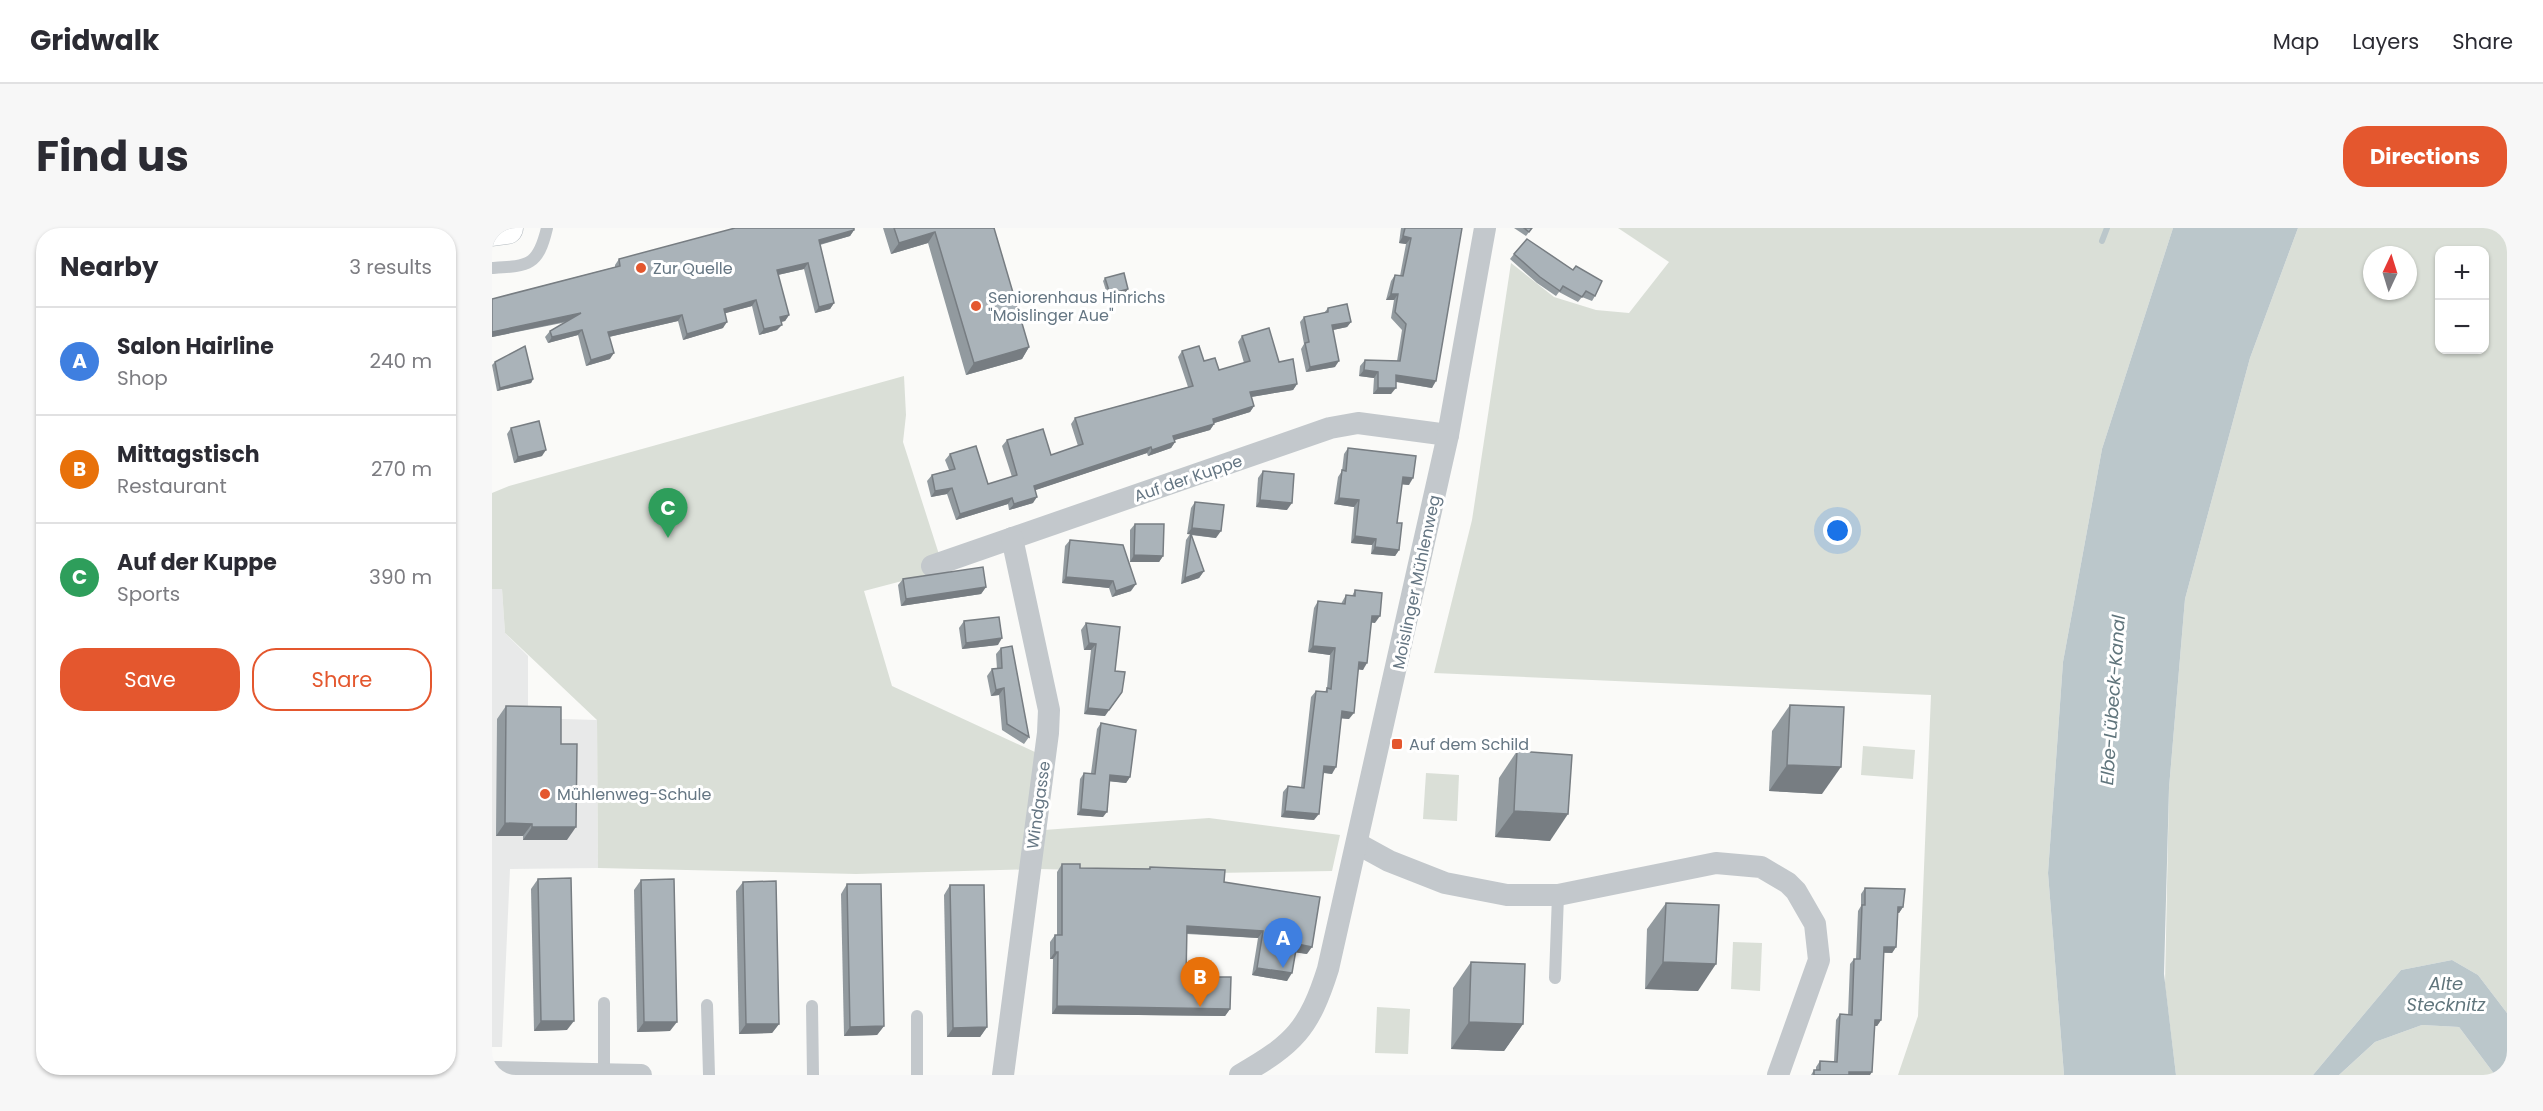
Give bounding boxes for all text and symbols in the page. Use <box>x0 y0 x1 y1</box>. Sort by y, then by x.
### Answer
text: Gridwalk <box>30 21 159 60</box>
text: Map <box>2273 27 2319 56</box>
text: Layers <box>2352 27 2419 56</box>
text: Share <box>2452 27 2513 56</box>
button: Directions <box>2343 126 2507 187</box>
text: Find us <box>36 127 189 186</box>
north arrow <box>2363 246 2417 300</box>
map controls <box>2435 246 2489 354</box>
button: + <box>2435 246 2489 300</box>
text: Nearby <box>60 249 158 285</box>
text: 3 results <box>349 253 432 281</box>
place label: Zur Quelle <box>653 257 733 280</box>
marker: Zur Quelle <box>634 261 648 275</box>
place label: Seniorenhaus Hinrichs "Moislinger Aue" <box>988 286 1165 327</box>
marker: Seniorenhaus Hinrichs "Moislinger Aue" <box>969 299 983 313</box>
button: − <box>2435 300 2489 354</box>
text: Salon Hairline <box>117 331 274 362</box>
text: A <box>72 347 87 375</box>
text: 240 m <box>369 347 432 375</box>
text: Shop <box>117 364 168 392</box>
text: Mittagstisch <box>117 439 260 470</box>
street label: Auf der Kuppe <box>1131 449 1245 508</box>
text: B <box>73 455 86 483</box>
text: 270 m <box>371 455 432 483</box>
text: Restaurant <box>117 472 227 500</box>
pin: C <box>648 488 687 538</box>
street label: Moislinger Mühlenweg <box>1387 493 1446 671</box>
your location <box>1823 516 1852 545</box>
text: Auf der Kuppe <box>117 547 277 578</box>
text: C <box>72 563 87 591</box>
text: 390 m <box>369 563 432 591</box>
text: Sports <box>117 580 180 608</box>
water label: Elbe-Lübeck-Kanal <box>2094 613 2131 786</box>
button: Save <box>60 648 240 711</box>
button: Share <box>252 648 432 711</box>
place label: Auf dem Schild <box>1409 733 1529 756</box>
marker: Auf dem Schild <box>1390 737 1404 751</box>
street label: Windgasse <box>1021 759 1056 851</box>
place label: Mühlenweg-Schule <box>557 783 712 806</box>
marker: Mühlenweg-Schule <box>538 787 552 801</box>
pin: A <box>1264 918 1302 968</box>
pin: B <box>1180 958 1220 1007</box>
water label: Alte Stecknitz <box>2406 971 2486 1017</box>

